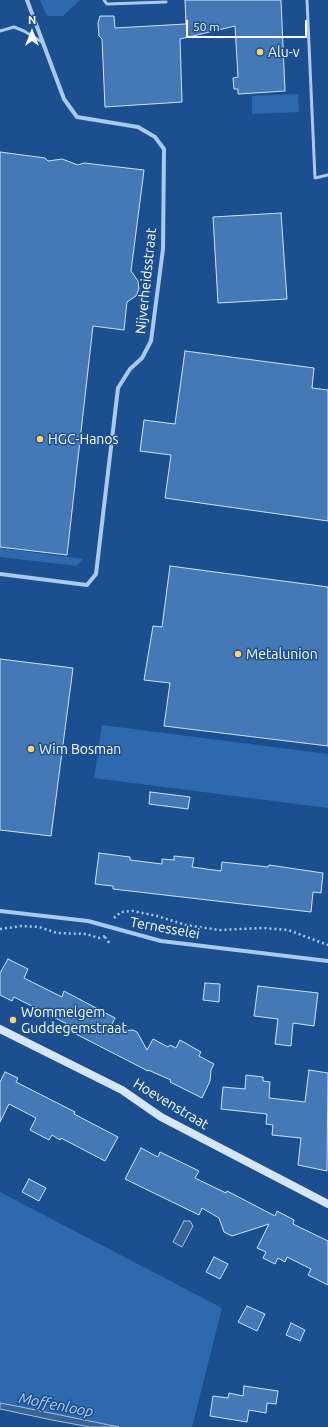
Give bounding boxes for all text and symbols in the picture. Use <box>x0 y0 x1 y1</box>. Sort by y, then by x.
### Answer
north arrow <box>12 12 52 52</box>
scale bar <box>188 12 309 38</box>
text: N <box>28 14 36 26</box>
text: 50 m <box>193 20 220 33</box>
place label: Alu-v <box>268 44 300 60</box>
marker: Alu-v <box>255 47 265 57</box>
street label: Nijverheidsstraat <box>132 227 160 335</box>
place label: HGC-Hanos <box>48 431 119 447</box>
marker: HGC-Hanos <box>35 434 45 444</box>
place label: Metalunion <box>246 646 318 662</box>
marker: Metalunion <box>233 649 243 659</box>
place label: Wim Bosman <box>39 741 121 757</box>
marker: Wim Bosman <box>26 744 36 754</box>
street label: Ternesselei <box>129 914 201 942</box>
place label: Wommelgem Guddegemstraat <box>21 1004 127 1036</box>
marker: Wommelgem Guddegemstraat <box>8 1015 18 1025</box>
street label: Hoevenstraat <box>130 1075 212 1133</box>
water label: Moffenloop <box>17 1389 95 1421</box>

